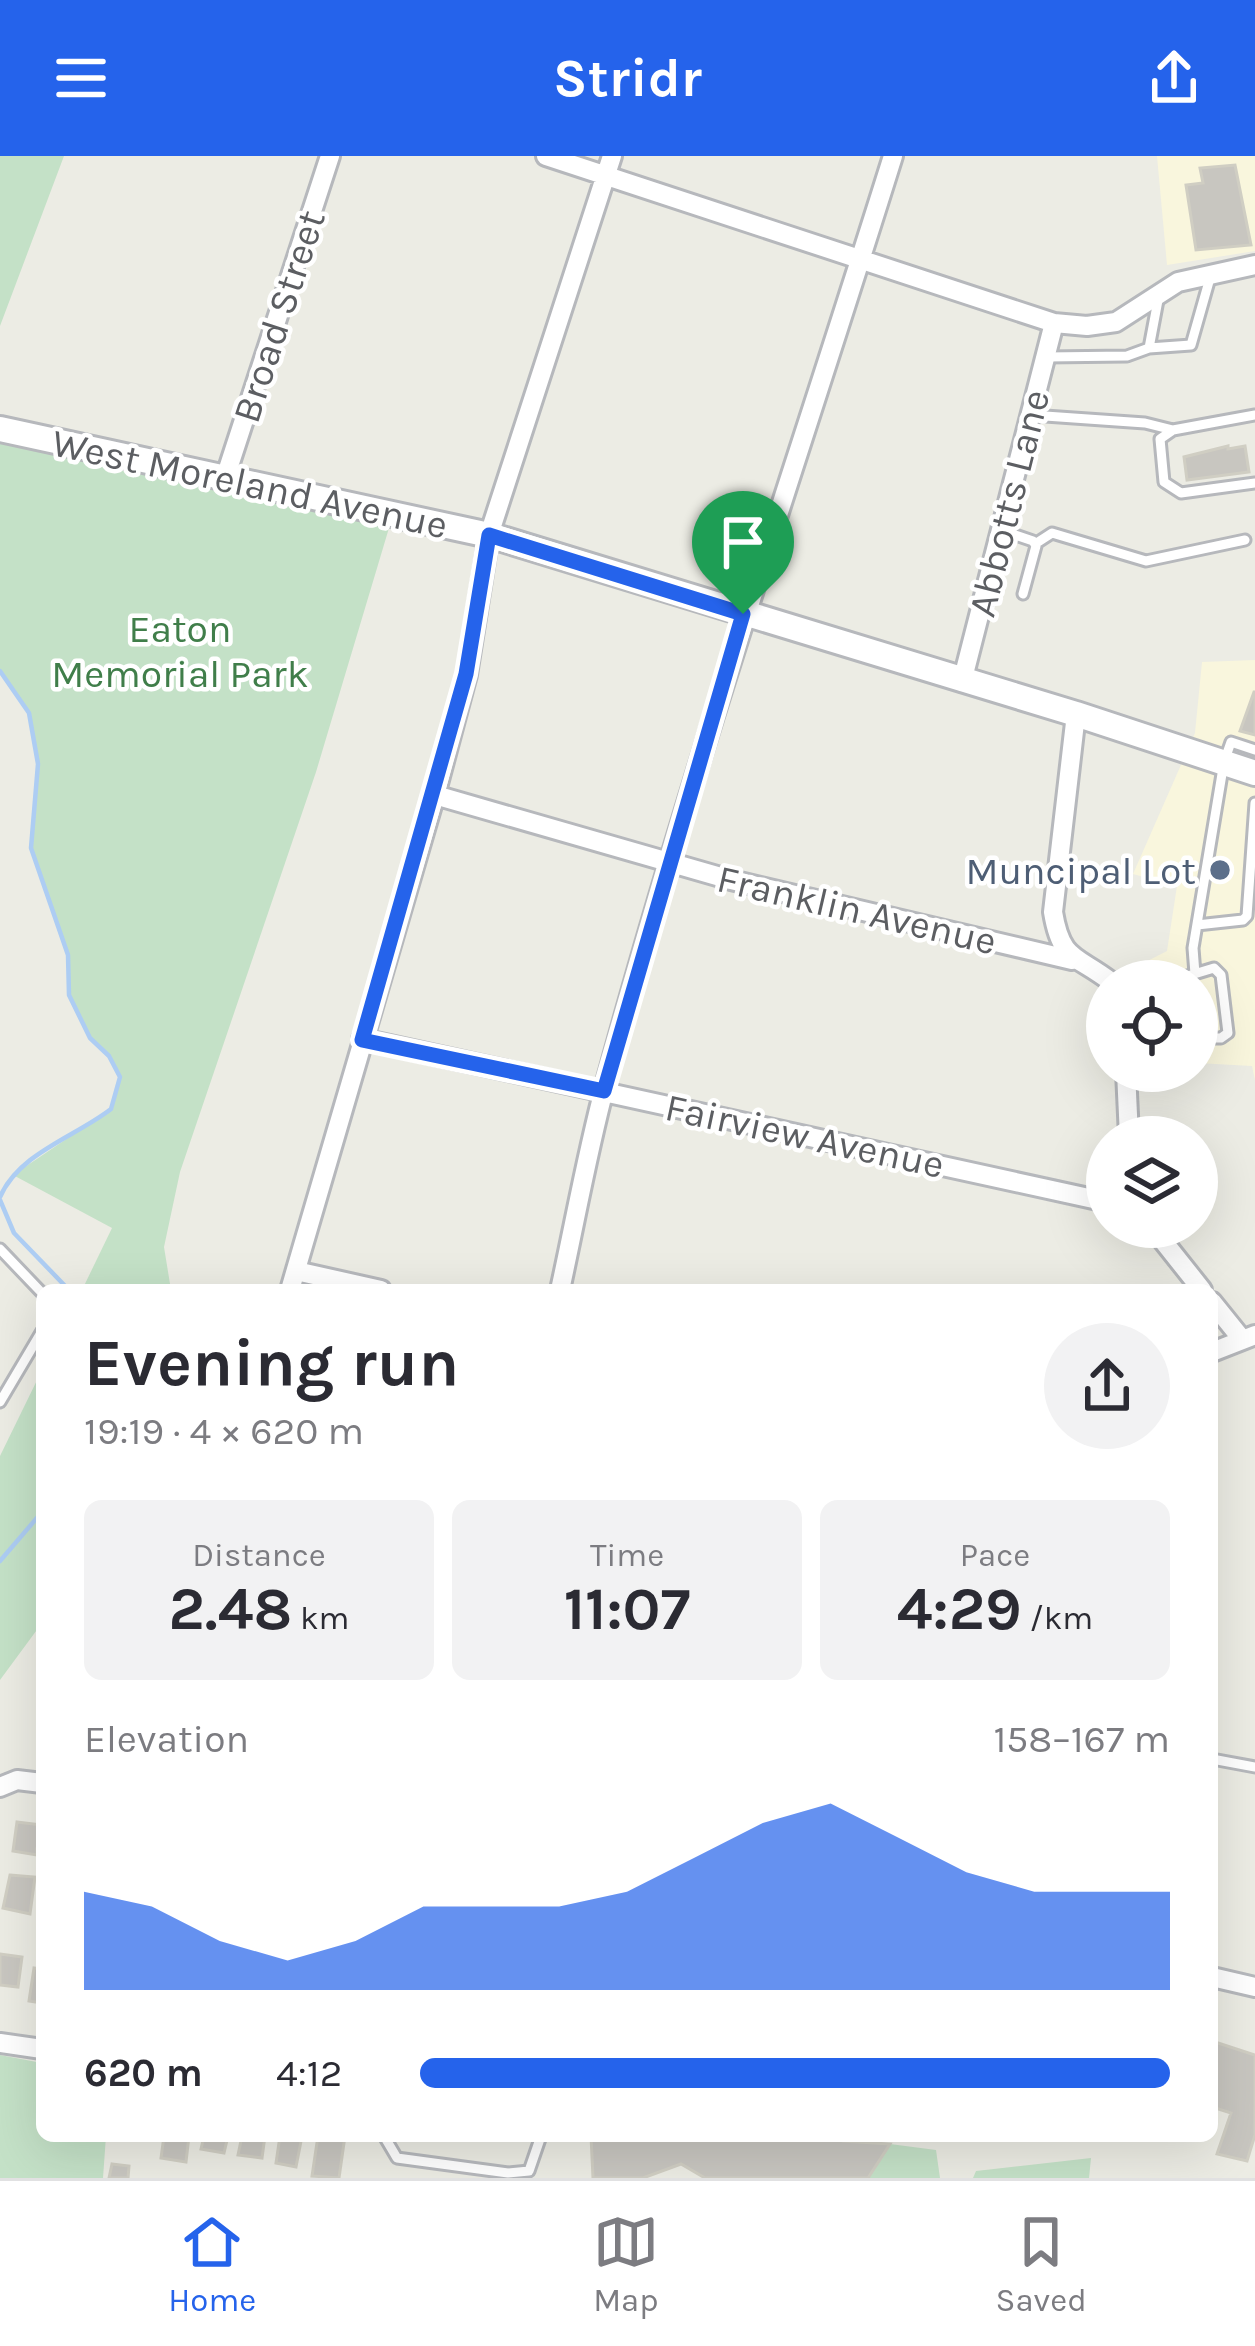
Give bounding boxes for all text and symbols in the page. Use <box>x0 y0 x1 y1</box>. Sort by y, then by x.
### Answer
icon: menu <box>48 45 114 111</box>
icon: share <box>1141 45 1207 111</box>
text: Stridr <box>553 46 702 110</box>
street label: Broad Street <box>223 204 335 428</box>
street label: Abbotts Lane <box>959 385 1059 622</box>
street label: West Moreland Avenue <box>48 420 452 548</box>
pin <box>692 491 794 614</box>
icon: arrive <box>710 509 776 575</box>
park label: Eaton Memorial Park <box>51 606 309 697</box>
place label: Muncipal Lot <box>965 848 1196 894</box>
street label: Franklin Avenue <box>713 855 1001 964</box>
marker: Muncipal Lot <box>1207 857 1233 883</box>
map controls <box>1086 960 1218 1248</box>
button: locate <box>1086 960 1218 1092</box>
street label: Fairview Avenue <box>661 1084 948 1188</box>
button: layers <box>1086 1116 1218 1248</box>
button: share <box>1044 1323 1170 1449</box>
text: Evening run <box>84 1324 459 1402</box>
text: 19:19 · 4 × 620 m <box>84 1408 364 1454</box>
text: Distance <box>192 1536 326 1574</box>
text: Time <box>590 1536 664 1574</box>
text: Pace <box>960 1536 1030 1574</box>
text: 2.48 <box>168 1574 292 1644</box>
text: 11:07 <box>564 1574 690 1644</box>
text: 4:29 <box>897 1574 1022 1644</box>
text: km <box>292 1599 350 1637</box>
text: /km <box>1022 1599 1093 1637</box>
text: Elevation <box>84 1716 249 1762</box>
text: 158–167 m <box>993 1716 1170 1762</box>
text: 620 m <box>84 2050 203 2096</box>
text: 4:12 <box>276 2050 342 2096</box>
tab: Home <box>168 2209 256 2319</box>
tab: Map <box>593 2209 659 2319</box>
tab: Saved <box>995 2209 1087 2319</box>

